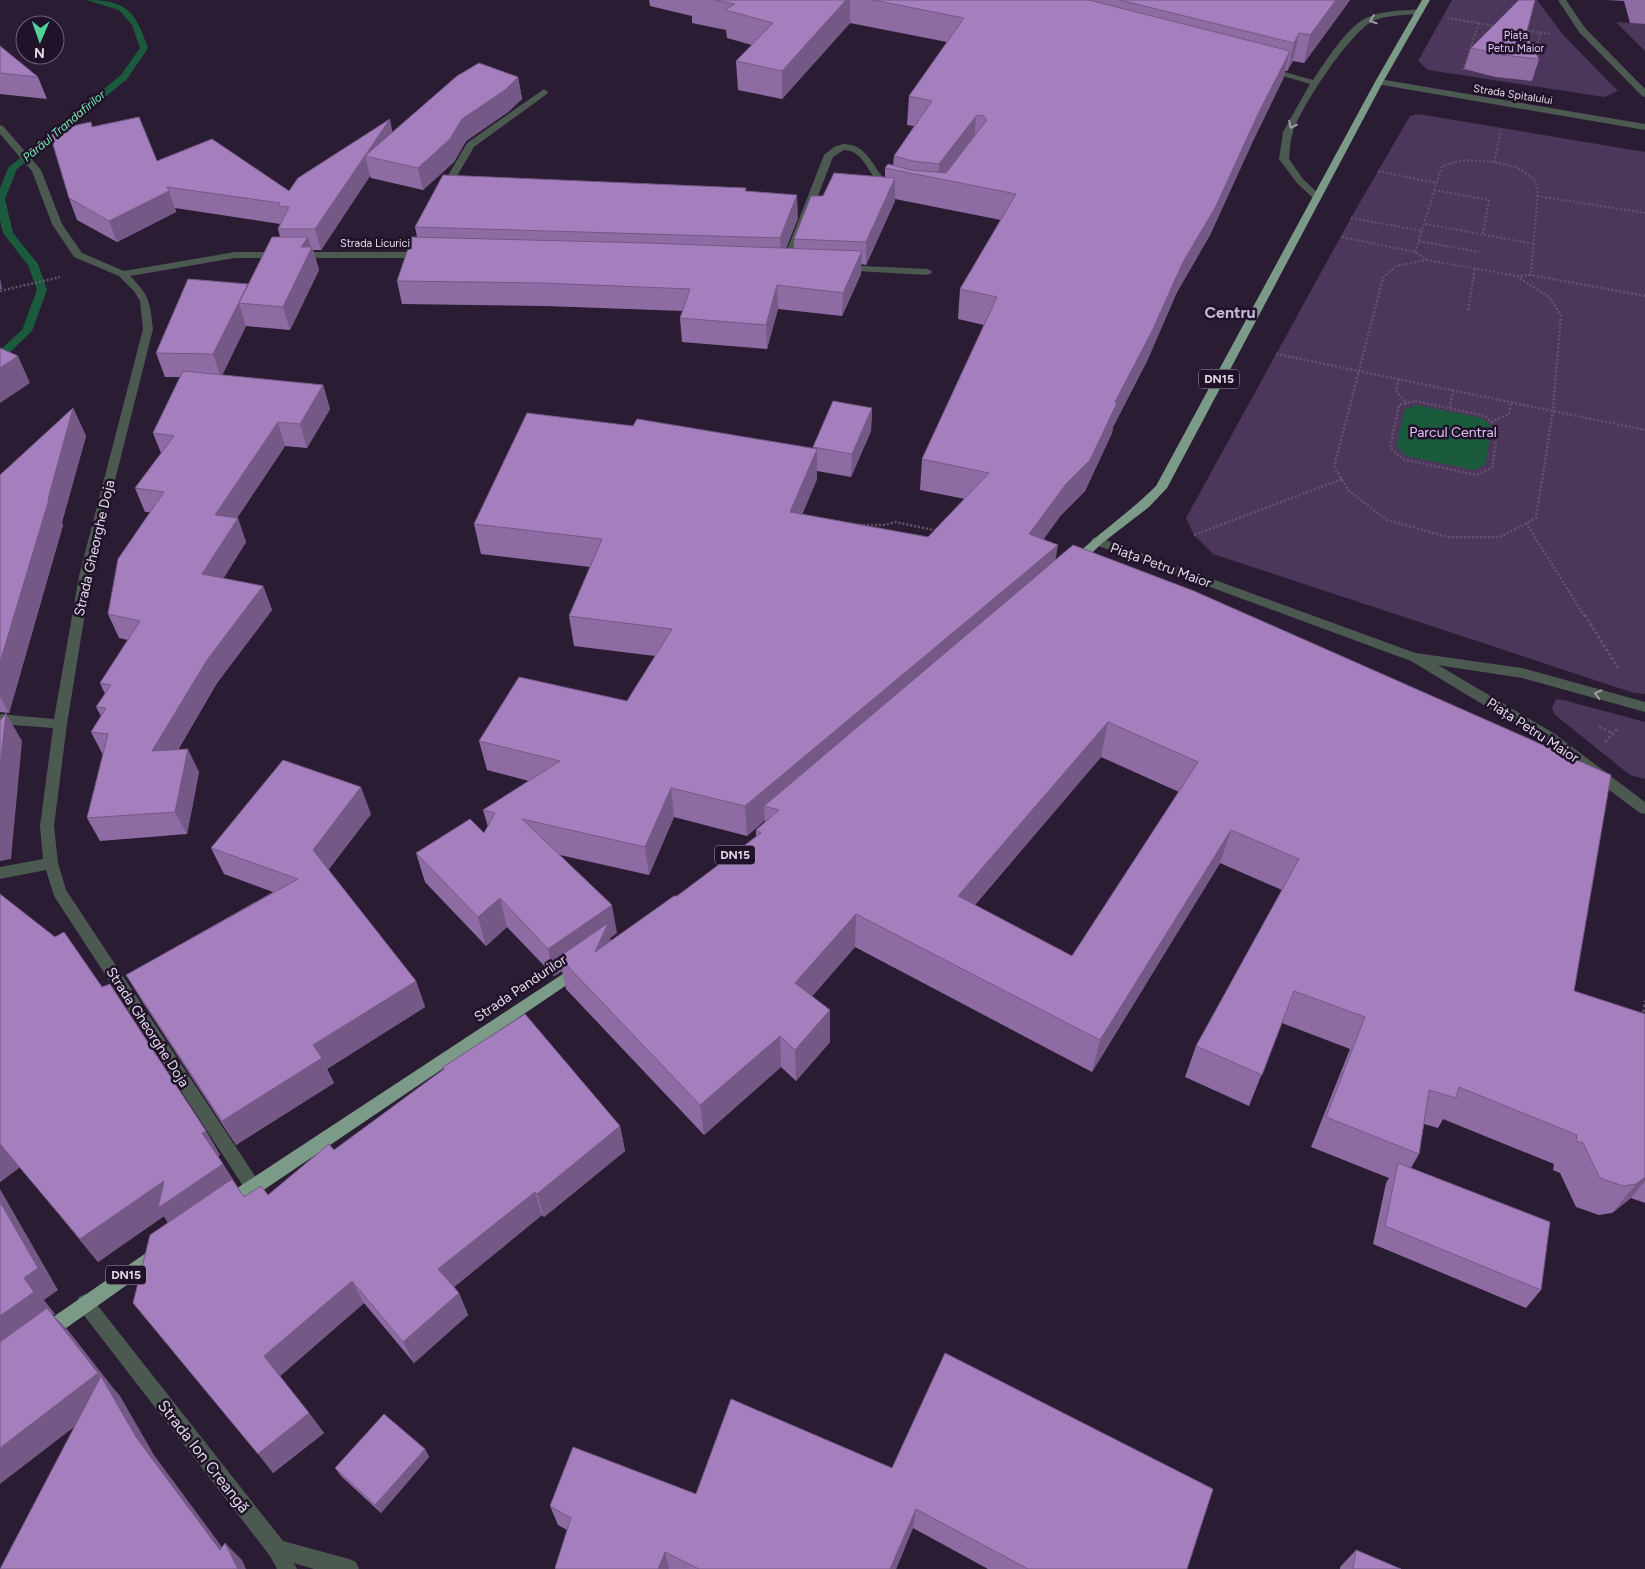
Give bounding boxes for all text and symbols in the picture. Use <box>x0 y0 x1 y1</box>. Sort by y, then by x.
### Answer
one-way arrow <box>1369 14 1378 24</box>
north arrow <box>15 15 65 65</box>
park label: Piața Petru Maior <box>1488 29 1545 55</box>
text: N <box>34 44 45 61</box>
street label: Strada Spitalului <box>1472 82 1554 107</box>
water label: Pârâul Trandafirilor <box>20 87 109 165</box>
one-way arrow <box>1288 120 1298 129</box>
street label: Strada Licurici <box>340 237 410 250</box>
district label: Centru <box>1204 303 1256 322</box>
road number: DN15 <box>1199 369 1239 388</box>
park label: Parcul Central <box>1409 424 1497 441</box>
street label: Strada Gheorghe Doja <box>71 478 118 618</box>
street label: Piața Petru Maior <box>1108 539 1214 592</box>
one-way arrow <box>1594 689 1602 700</box>
street label: Piața Petru Maior <box>1484 694 1582 767</box>
road number: DN15 <box>715 846 755 864</box>
street label: Strada Pandurilor <box>471 951 570 1025</box>
street label: Strada Gheorghe Doja <box>103 964 193 1090</box>
road number: DN15 <box>106 1266 146 1284</box>
street label: Strada Ion Creangă <box>154 1396 253 1516</box>

